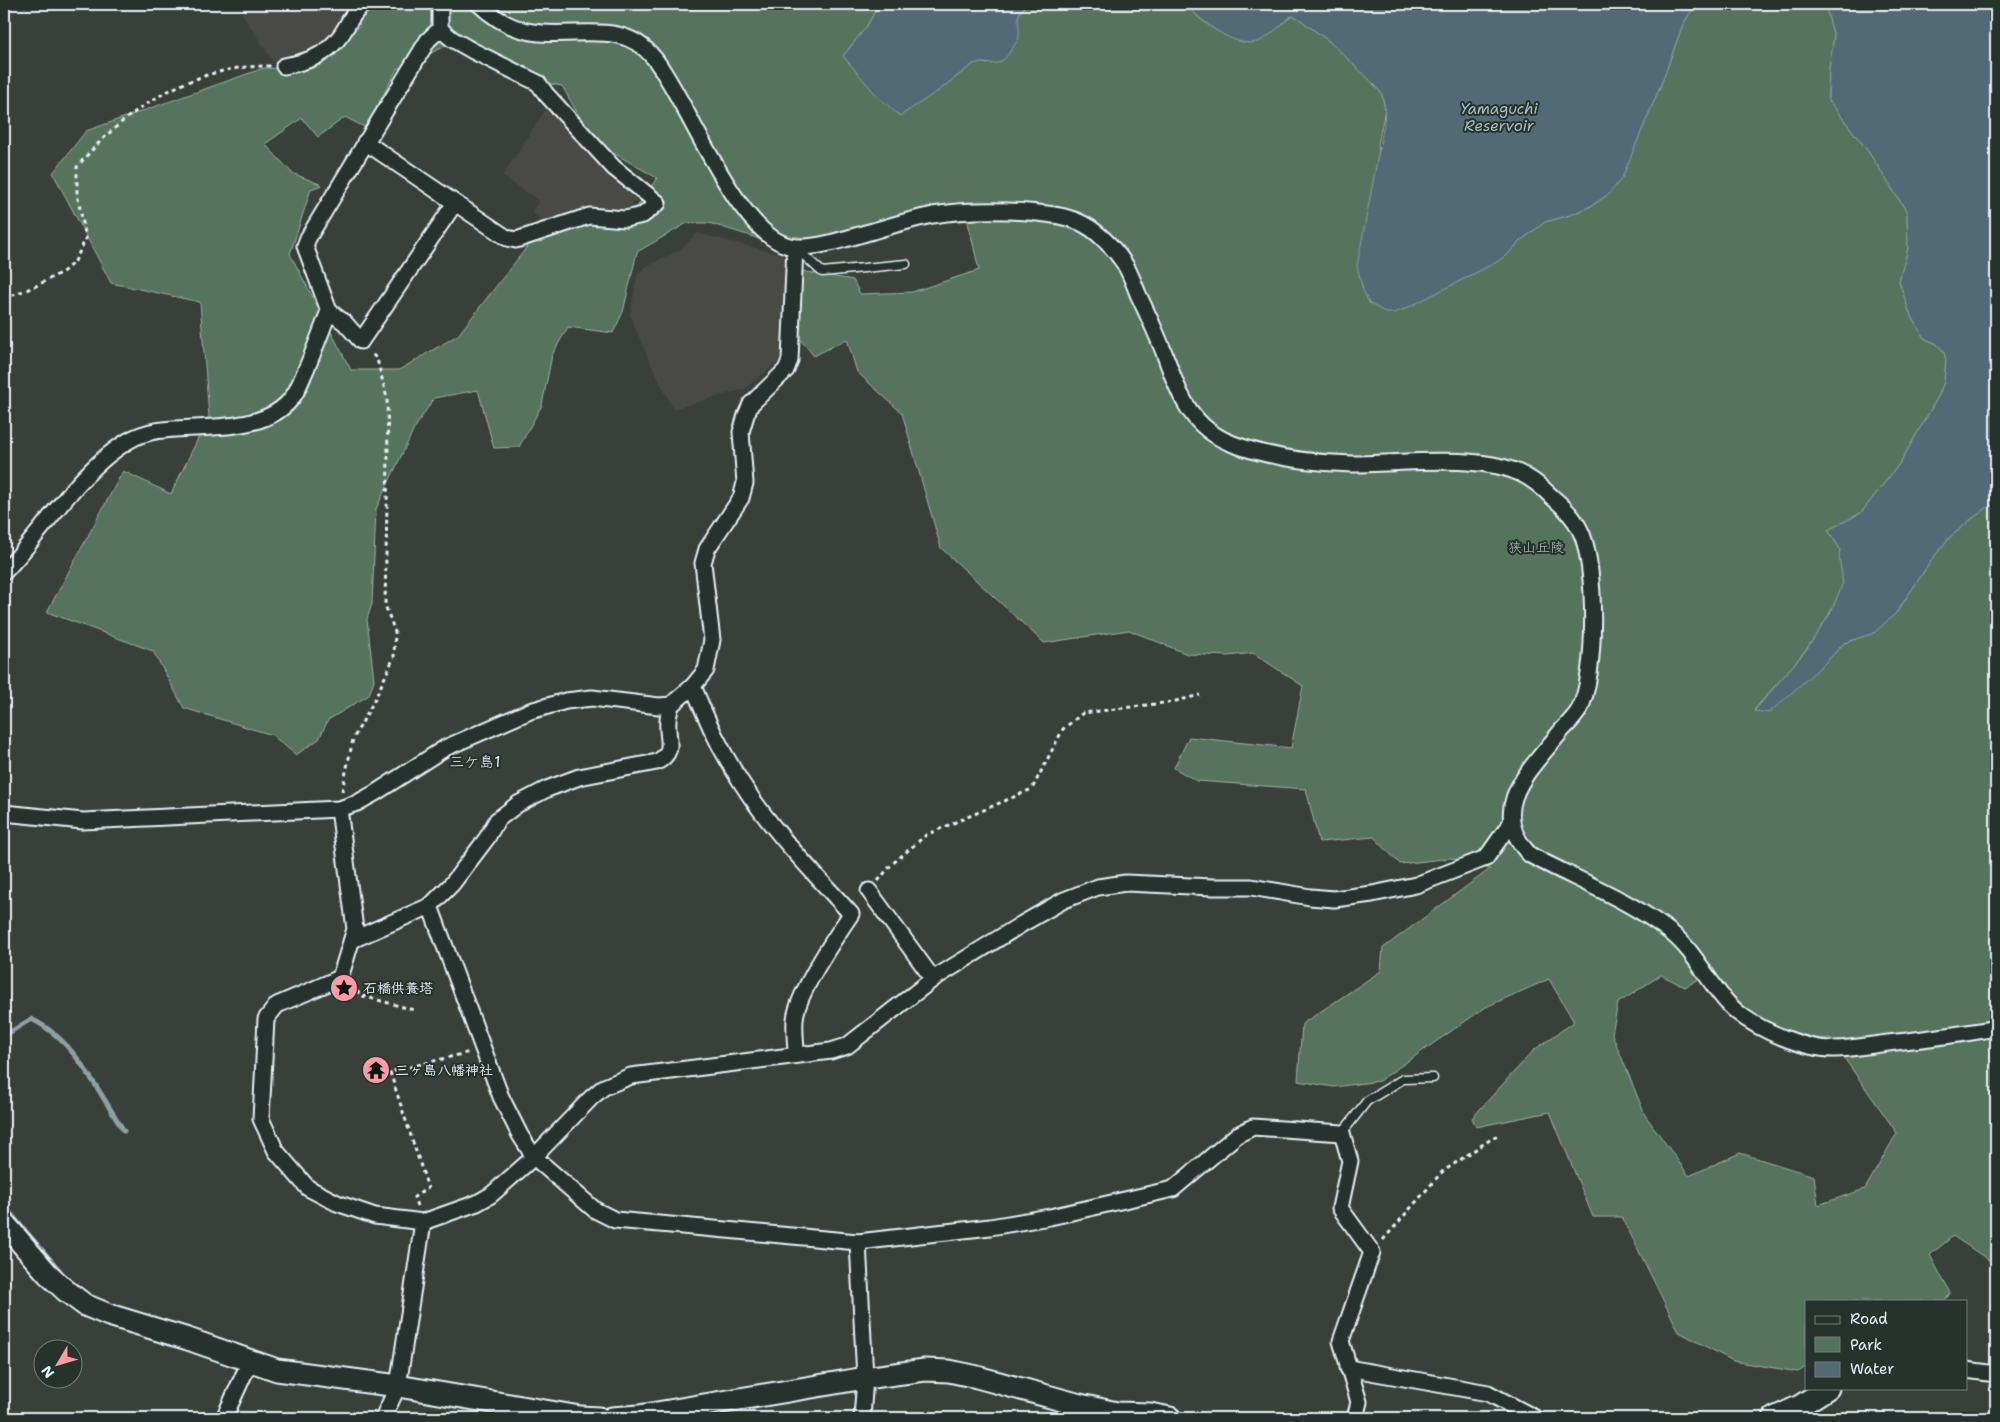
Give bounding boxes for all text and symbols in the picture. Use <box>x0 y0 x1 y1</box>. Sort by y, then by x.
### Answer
water label: Yamaguchi Reservoir <box>1460 99 1539 136</box>
park label: 狭山丘陵 <box>1508 538 1564 556</box>
district label: 三ケ島1 <box>449 752 501 772</box>
place icon: 石橋供養塔 <box>329 973 359 1003</box>
place label: 石橋供養塔 <box>363 979 433 997</box>
temple icon: 三ヶ島八幡神社 <box>361 1055 391 1085</box>
place label: 三ヶ島八幡神社 <box>395 1061 493 1079</box>
legend <box>1805 1300 1968 1390</box>
text: Road <box>1850 1309 1888 1329</box>
text: Park <box>1850 1335 1882 1355</box>
north arrow <box>32 1340 82 1390</box>
text: Water <box>1850 1359 1894 1379</box>
text: N <box>37 1362 58 1382</box>

